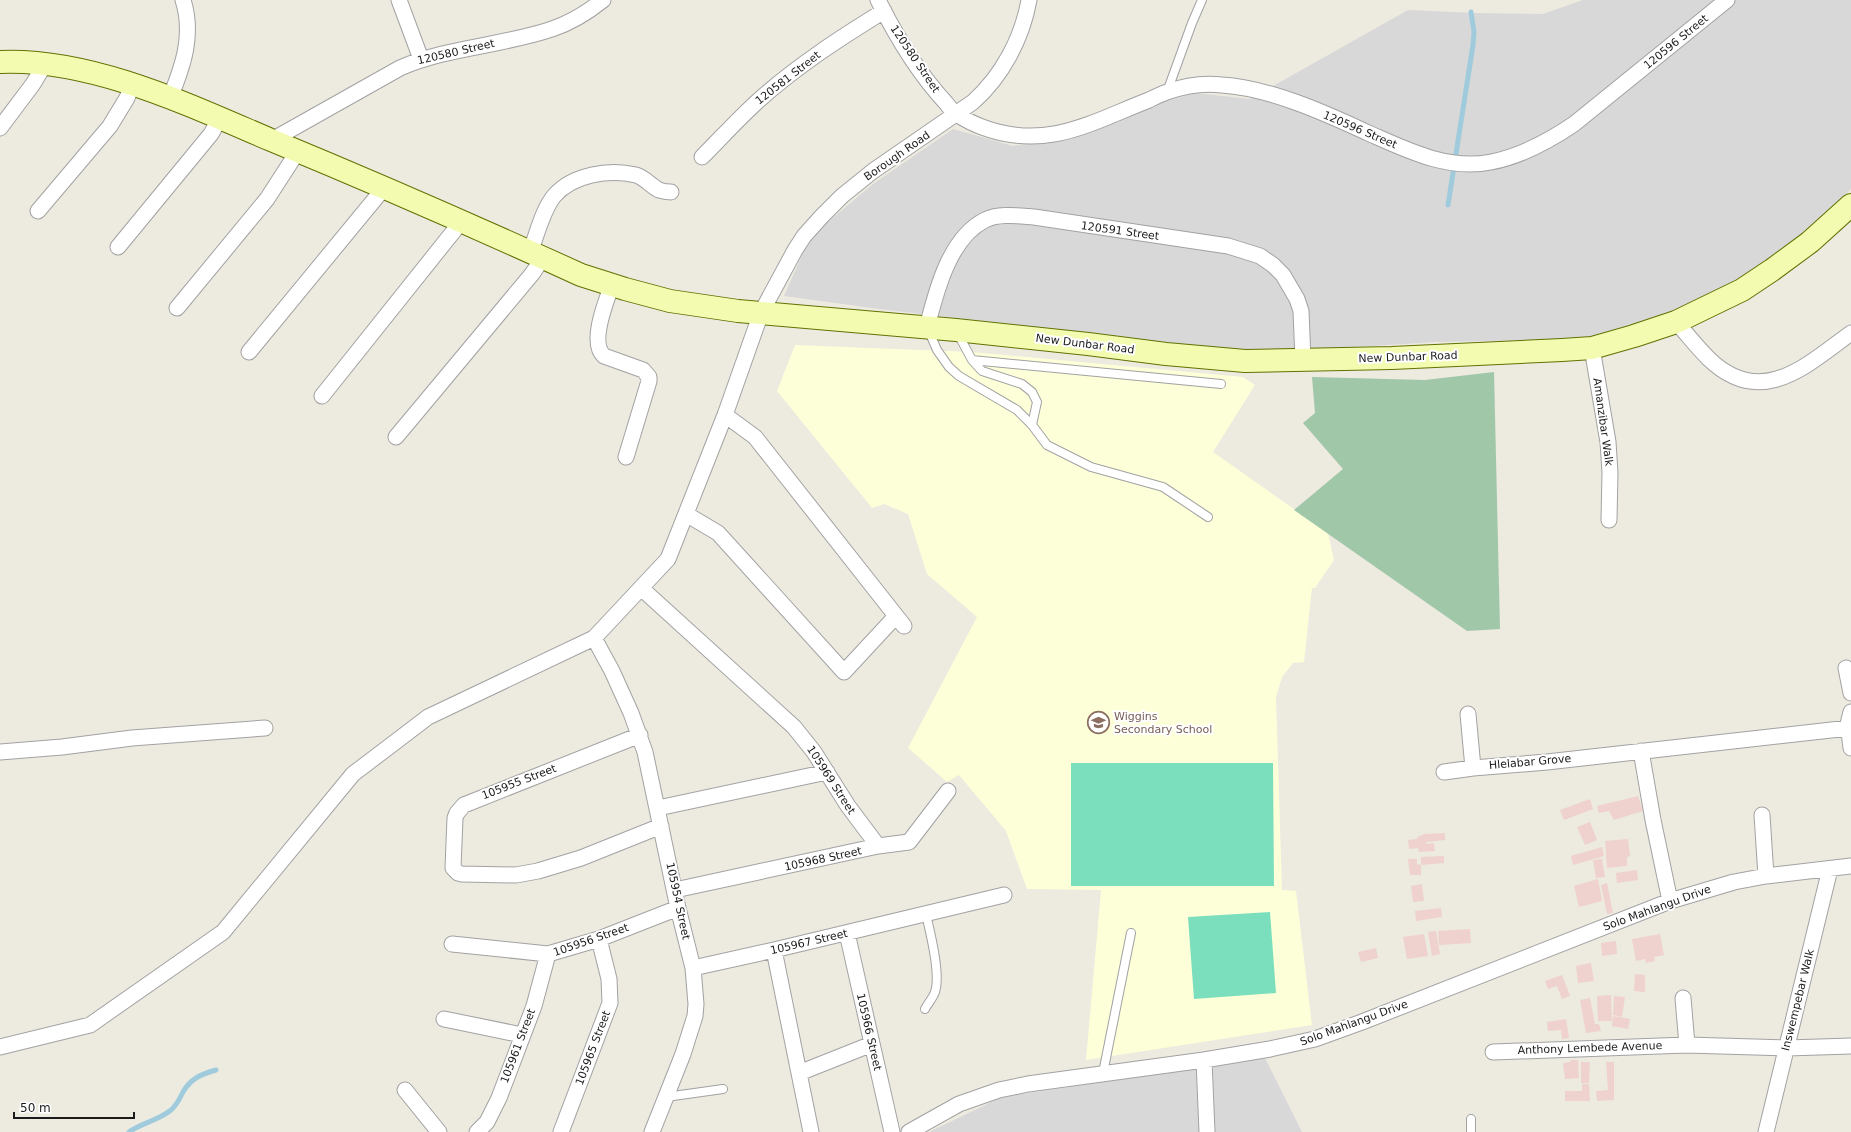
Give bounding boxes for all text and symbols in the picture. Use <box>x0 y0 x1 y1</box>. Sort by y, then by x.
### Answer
street label: 120596 Street <box>1641 12 1711 72</box>
street label: 120580 Street <box>888 23 943 96</box>
street label: 120580 Street <box>416 37 497 67</box>
street label: 120581 Street <box>753 48 824 107</box>
street label: 120596 Street <box>1321 109 1399 152</box>
street label: Borough Road <box>862 129 932 183</box>
street label: 120591 Street <box>1080 219 1161 243</box>
street label: New Dunbar Road <box>1035 332 1135 356</box>
street label: New Dunbar Road <box>1358 349 1458 365</box>
street label: Amanzibar Walk <box>1590 377 1616 468</box>
school or university icon: Wiggins Secondary School <box>1086 709 1112 735</box>
place label: Wiggins Secondary School <box>1114 710 1212 736</box>
street label: 105969 Street <box>804 743 858 817</box>
street label: Hlelabar Grove <box>1488 752 1572 772</box>
street label: 105955 Street <box>480 762 559 802</box>
street label: 105968 Street <box>783 844 864 874</box>
street label: 105954 Street <box>663 861 693 942</box>
street label: Solo Mahlangu Drive <box>1601 882 1713 934</box>
street label: 105956 Street <box>552 921 631 959</box>
street label: 105967 Street <box>769 927 850 957</box>
street label: Inswempebar Walk <box>1779 947 1817 1052</box>
street label: 105966 Street <box>854 992 884 1073</box>
street label: Solo Mahlangu Drive <box>1298 997 1410 1049</box>
street label: 105961 Street <box>498 1006 538 1085</box>
street label: 105965 Street <box>573 1008 613 1087</box>
street label: Anthony Lembede Avenue <box>1517 1039 1663 1057</box>
scale bar <box>14 1094 134 1120</box>
text: 50 m <box>20 1101 51 1115</box>

